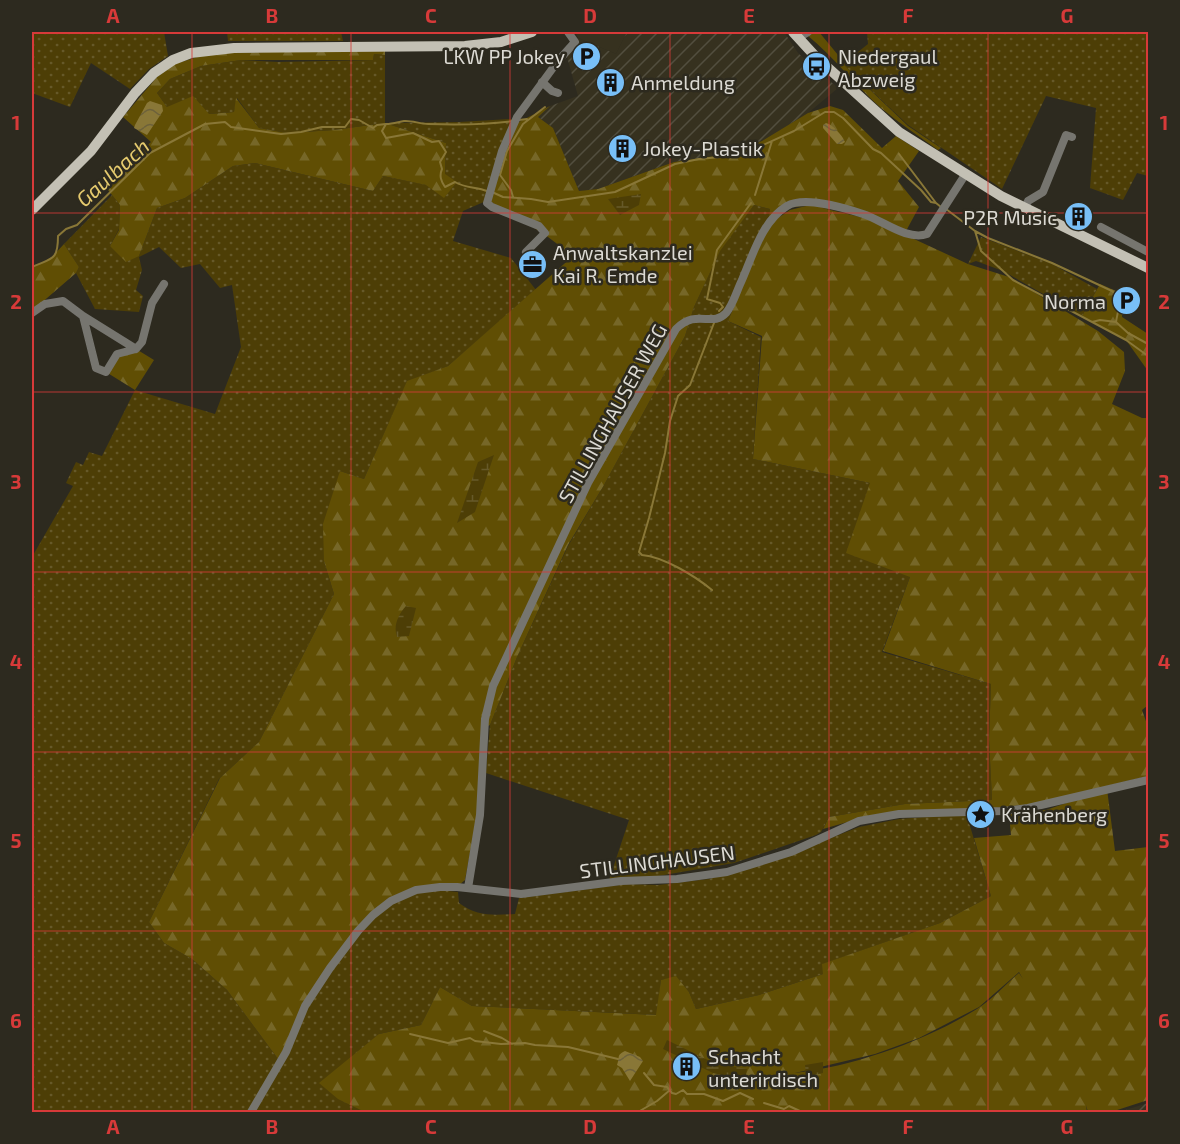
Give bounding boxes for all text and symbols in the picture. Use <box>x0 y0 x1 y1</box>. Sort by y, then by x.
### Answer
text: A <box>106 3 120 27</box>
text: B <box>266 3 278 27</box>
text: C <box>425 3 437 27</box>
text: D <box>583 3 597 27</box>
text: E <box>743 3 755 27</box>
text: F <box>902 3 914 27</box>
text: G <box>1061 3 1073 27</box>
parking icon: LKW PP Jokey <box>570 40 602 72</box>
place label: LKW PP Jokey <box>443 44 565 68</box>
place label: Niedergaul Abzweig <box>838 44 937 91</box>
bus stop icon: Niedergaul Abzweig <box>801 51 833 83</box>
building icon: Anmeldung <box>594 66 626 98</box>
place label: Anmeldung <box>631 70 735 94</box>
text: 1 <box>12 110 20 134</box>
text: 1 <box>1160 110 1168 134</box>
building icon: Jokey-Plastik <box>606 132 638 164</box>
water label: Gaulbach <box>70 133 154 211</box>
place label: Jokey-Plastik <box>643 136 763 160</box>
building icon: P2R Music <box>1062 201 1094 233</box>
place label: P2R Music <box>963 205 1057 229</box>
place label: Anwaltskanzlei Kai R. Emde <box>553 240 693 287</box>
office icon: Anwaltskanzlei Kai R. Emde <box>516 248 548 280</box>
parking icon: Norma <box>1111 285 1143 317</box>
text: 2 <box>10 289 22 313</box>
place label: Norma <box>1044 289 1106 313</box>
text: 2 <box>1158 289 1170 313</box>
street label: STILLINGHAUSER WEG <box>553 319 671 507</box>
text: 3 <box>10 469 22 493</box>
text: 3 <box>1158 469 1170 493</box>
text: 4 <box>10 649 23 673</box>
text: 4 <box>1158 649 1171 673</box>
place icon: Krähenberg <box>964 798 996 830</box>
place label: Krähenberg <box>1001 802 1107 826</box>
text: 5 <box>10 828 22 852</box>
text: 5 <box>1158 828 1170 852</box>
street label: STILLINGHAUSEN <box>578 840 736 882</box>
text: 6 <box>10 1008 22 1032</box>
text: 6 <box>1158 1008 1170 1032</box>
place label: Schacht unterirdisch <box>708 1044 818 1091</box>
building icon: Schacht unterirdisch <box>671 1051 703 1083</box>
text: A <box>106 1114 120 1138</box>
text: B <box>266 1114 278 1138</box>
text: C <box>425 1114 437 1138</box>
text: D <box>583 1114 597 1138</box>
text: E <box>743 1114 755 1138</box>
text: F <box>902 1114 914 1138</box>
text: G <box>1061 1114 1073 1138</box>

